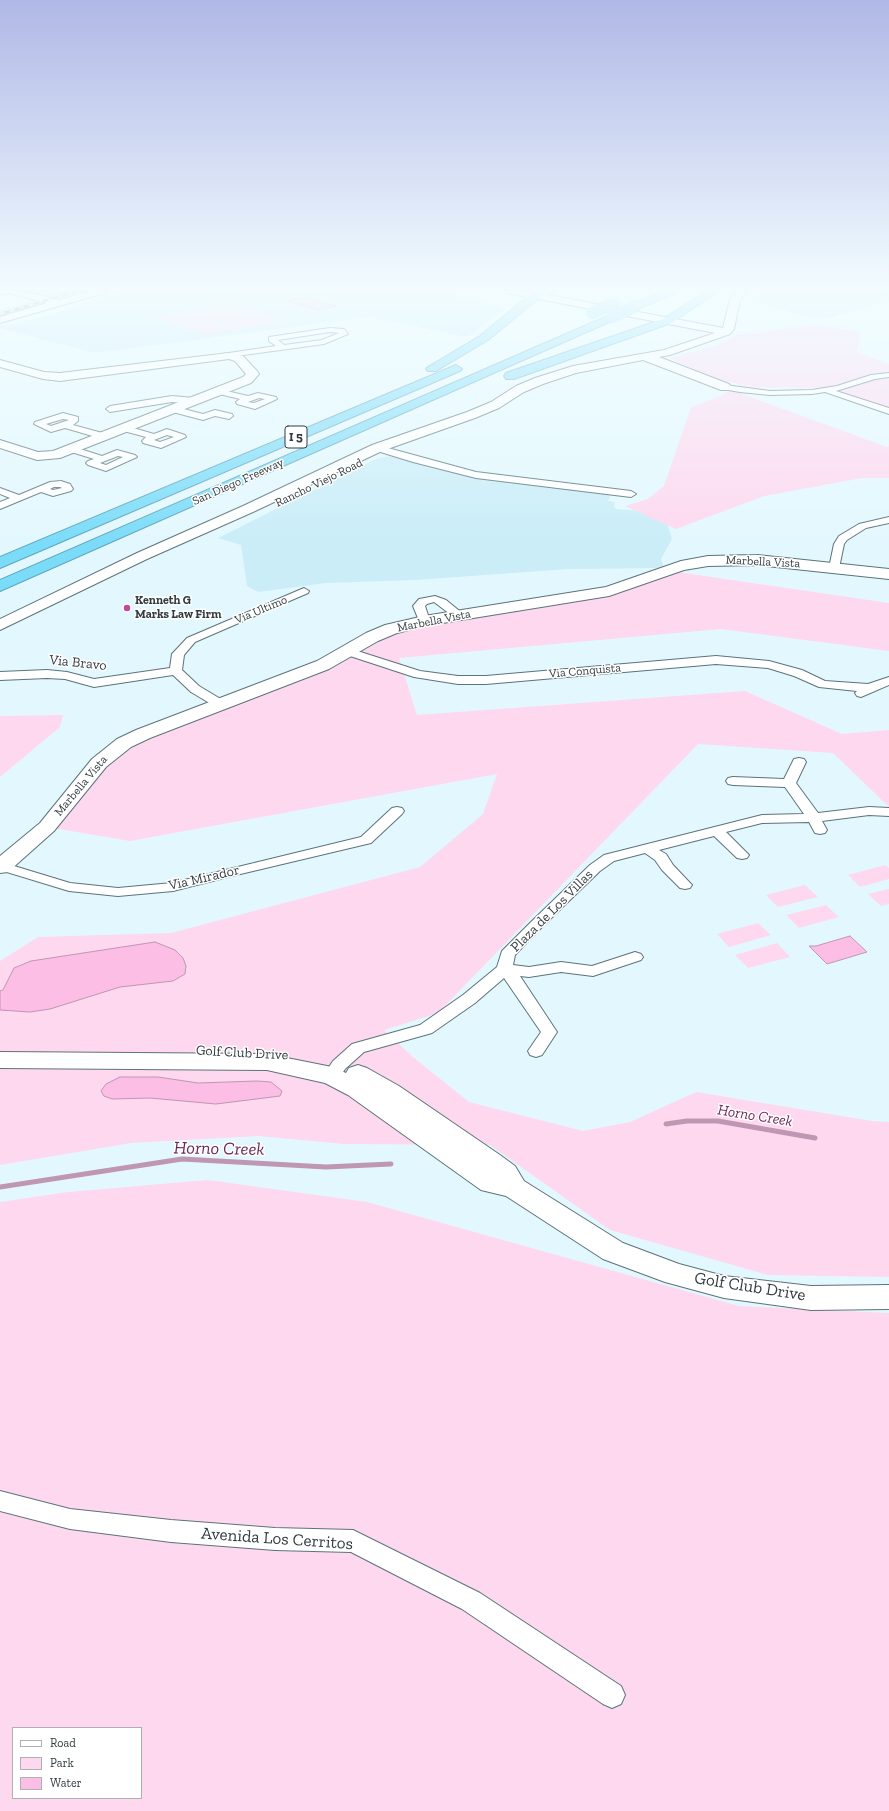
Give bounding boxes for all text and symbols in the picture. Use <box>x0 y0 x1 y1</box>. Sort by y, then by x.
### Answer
road number: I 5 <box>285 426 307 448</box>
street label: San Diego Freeway <box>190 455 286 509</box>
street label: Rancho Viejo Road <box>273 456 365 510</box>
street label: Marbella Vista <box>725 553 801 571</box>
street label: Via Ultimo <box>233 593 289 627</box>
place label: Kenneth G Marks Law Firm <box>135 594 221 622</box>
marker: Kenneth G Marks Law Firm <box>122 603 132 613</box>
street label: Marbella Vista <box>396 607 472 635</box>
street label: Via Bravo <box>49 652 107 674</box>
street label: Via Conquista <box>548 661 622 681</box>
street label: Marbella Vista <box>51 753 111 819</box>
street label: Via Mirador <box>167 862 241 894</box>
street label: Plaza de Los Villas <box>507 866 597 956</box>
street label: Golf Club Drive <box>195 1042 289 1064</box>
water label: Horno Creek <box>716 1101 794 1131</box>
water label: Horno Creek <box>173 1137 265 1161</box>
street label: Golf Club Drive <box>693 1268 807 1306</box>
street label: Avenida Los Cerritos <box>200 1524 354 1554</box>
legend <box>12 1727 142 1799</box>
text: Road <box>50 1736 76 1750</box>
text: Park <box>50 1756 74 1770</box>
text: Water <box>50 1776 82 1790</box>

